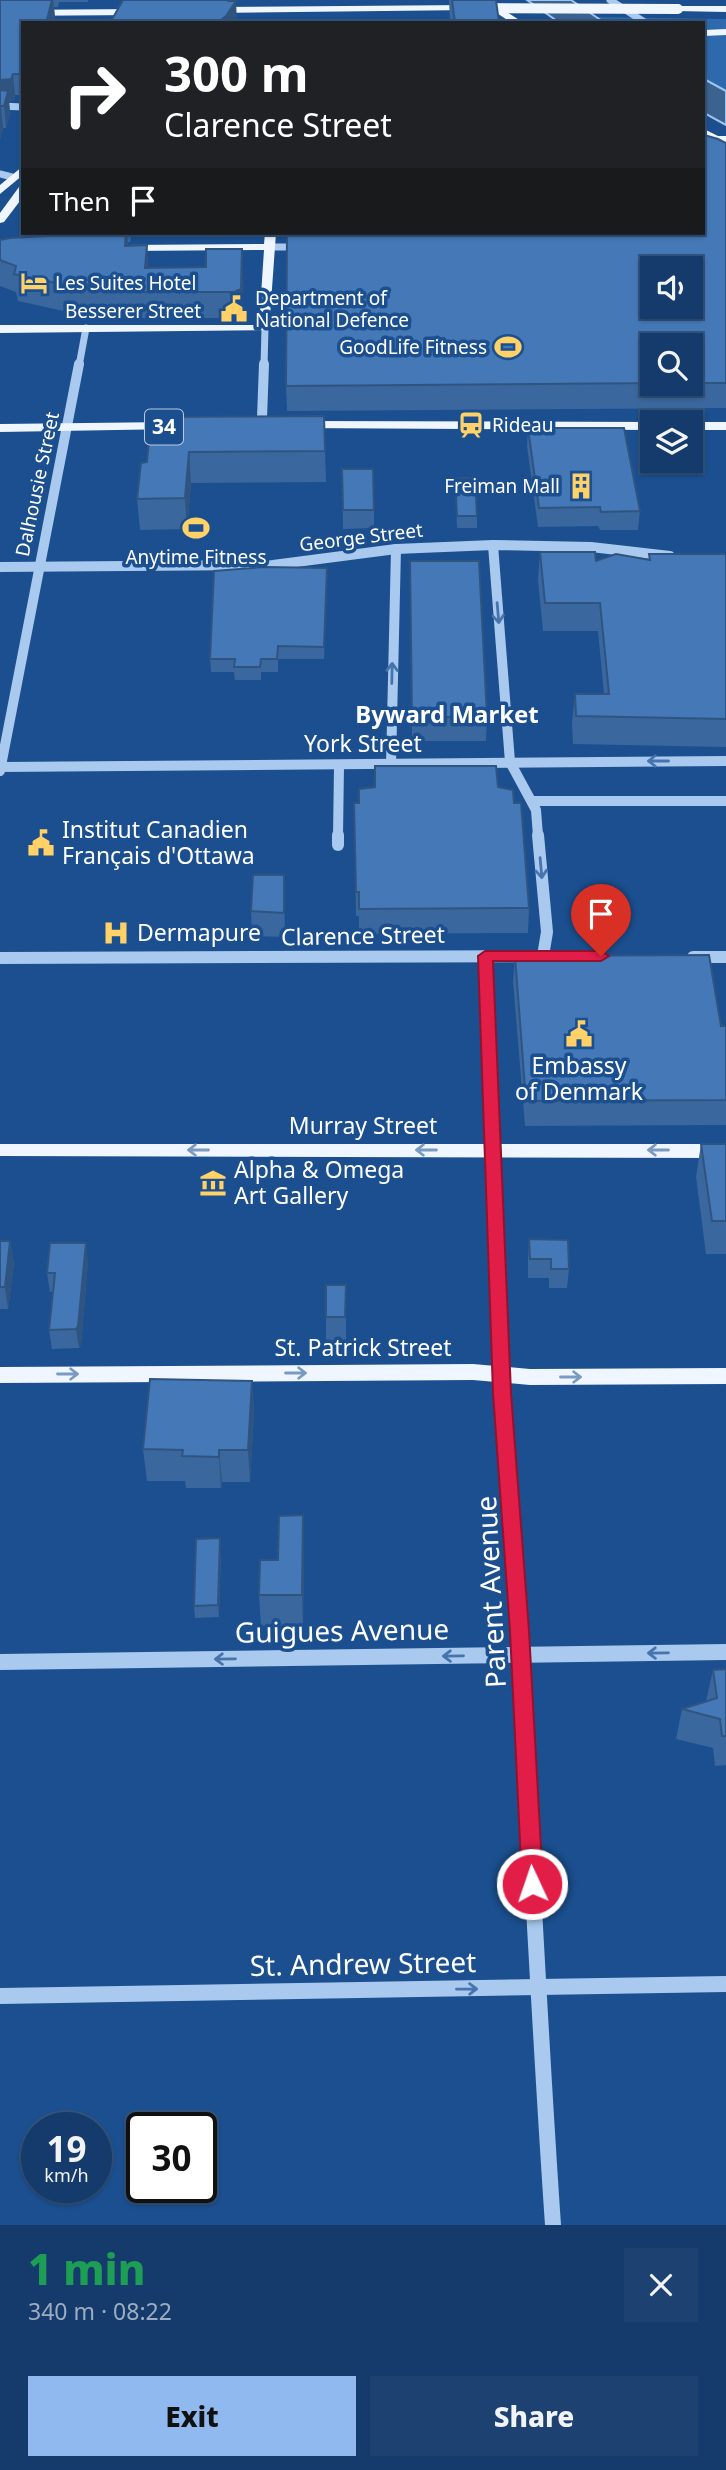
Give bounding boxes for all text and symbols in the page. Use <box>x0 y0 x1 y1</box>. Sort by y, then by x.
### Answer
text: 300 m <box>164 40 309 106</box>
icon: right <box>49 49 140 140</box>
text: Clarence Street <box>164 103 392 146</box>
icon: arrive <box>124 182 162 220</box>
text: Then <box>49 183 110 219</box>
map controls <box>640 256 703 473</box>
button: sound <box>640 256 703 319</box>
hotel icon: Les Suites Hotel <box>19 268 49 298</box>
place label: Les Suites Hotel <box>55 270 196 296</box>
place label: Department of National Defence <box>255 285 409 333</box>
public building icon: Department of National Defence <box>219 294 249 324</box>
street label: Besserer Street <box>65 298 201 324</box>
sports icon: GoodLife Fitness <box>493 332 523 362</box>
button: search <box>640 333 703 396</box>
place label: GoodLife Fitness <box>339 334 487 360</box>
street label: Dalhousie Street <box>9 409 65 559</box>
road number: 34 <box>145 410 183 444</box>
station icon: Rideau <box>456 410 486 440</box>
button: layers <box>640 410 703 473</box>
place label: Rideau <box>492 412 554 438</box>
building icon: Freiman Mall <box>566 471 596 501</box>
place label: Freiman Mall <box>444 473 560 499</box>
sports icon: Anytime Fitness <box>181 513 211 543</box>
street label: George Street <box>298 517 424 557</box>
place label: Anytime Fitness <box>125 544 267 570</box>
one-way arrow <box>492 601 505 623</box>
one-way arrow <box>386 661 399 684</box>
district label: Byward Market <box>355 697 539 730</box>
street label: York Street <box>304 727 422 759</box>
one-way arrow <box>647 754 670 768</box>
place label: Institut Canadien Français d'Ottawa <box>62 813 255 871</box>
public building icon: Institut Canadien Français d'Ottawa <box>26 828 56 858</box>
one-way arrow <box>535 857 548 879</box>
pin <box>571 884 631 956</box>
icon: arrive <box>582 895 620 933</box>
place label: Dermapure <box>137 916 261 948</box>
hospital icon: Dermapure <box>101 918 131 948</box>
street label: Clarence Street <box>281 918 445 952</box>
public building icon: Embassy of Denmark <box>564 1019 594 1049</box>
place label: Embassy of Denmark <box>515 1049 644 1107</box>
street label: Murray Street <box>289 1109 437 1141</box>
one-way arrow <box>187 1143 210 1157</box>
one-way arrow <box>414 1143 437 1157</box>
one-way arrow <box>647 1143 670 1157</box>
place label: Alpha & Omega Art Gallery <box>234 1153 404 1211</box>
museum icon: Alpha & Omega Art Gallery <box>198 1168 228 1198</box>
street label: St. Patrick Street <box>274 1331 452 1363</box>
one-way arrow <box>284 1366 307 1380</box>
one-way arrow <box>56 1367 79 1381</box>
one-way arrow <box>559 1370 582 1384</box>
street label: Parent Avenue <box>466 1495 514 1689</box>
street label: Guigues Avenue <box>235 1609 449 1651</box>
one-way arrow <box>647 1646 670 1660</box>
one-way arrow <box>442 1649 465 1663</box>
one-way arrow <box>214 1652 237 1666</box>
position arrow <box>495 1847 569 1921</box>
street label: St. Andrew Street <box>249 1942 476 1984</box>
one-way arrow <box>455 1982 478 1995</box>
speed limit sign: 30 <box>126 2112 217 2203</box>
text: 19 <box>46 2125 87 2172</box>
text: km/h <box>44 2163 89 2187</box>
text: 1 min <box>28 2240 145 2297</box>
button: close <box>624 2248 698 2322</box>
text: 340 m · 08:22 <box>28 2295 172 2327</box>
button: Exit <box>28 2376 356 2456</box>
button: Share <box>370 2376 698 2456</box>

